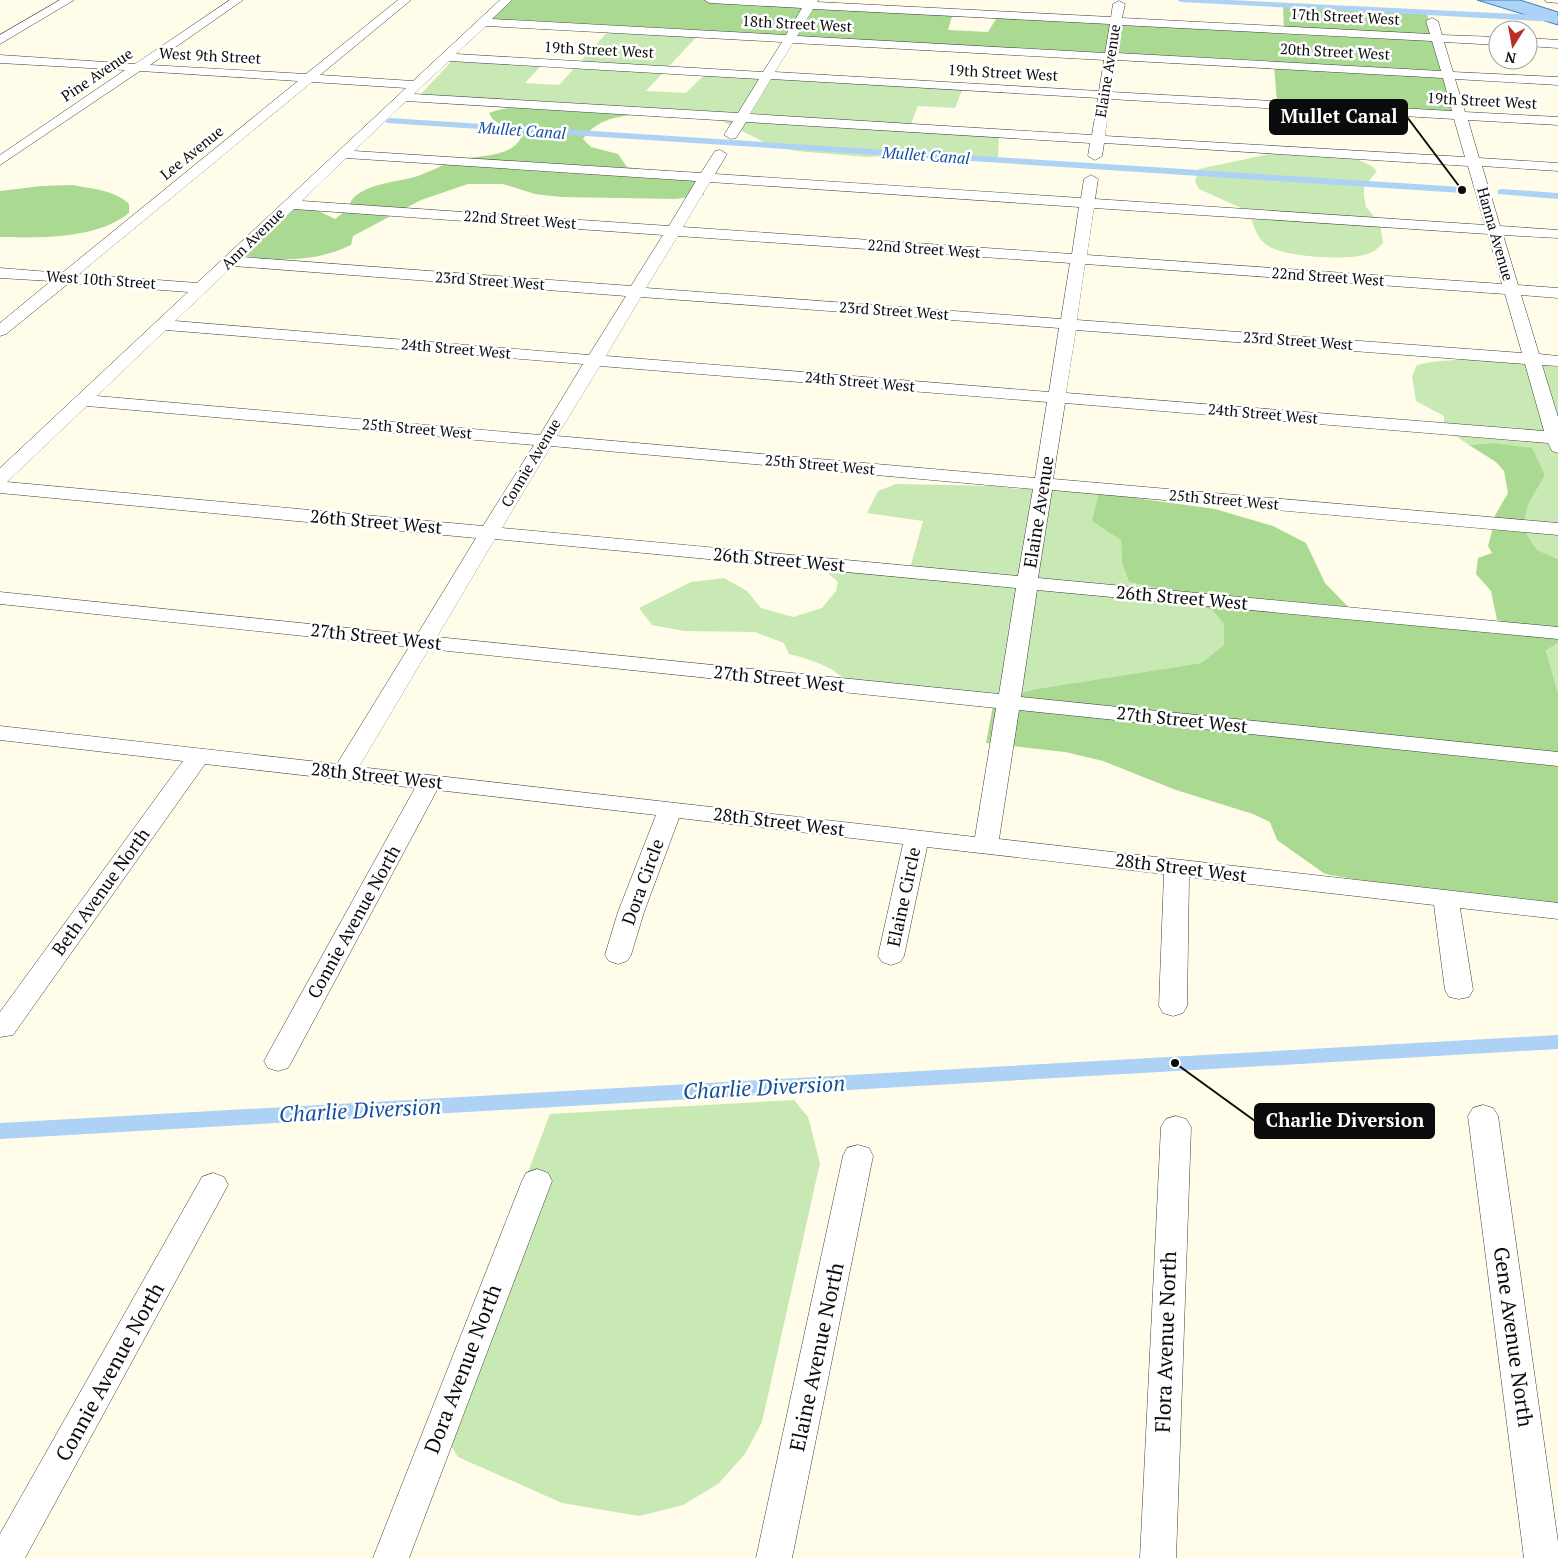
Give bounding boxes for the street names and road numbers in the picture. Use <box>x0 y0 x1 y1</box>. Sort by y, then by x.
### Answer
street label: 17th Street West <box>1290 3 1401 29</box>
street label: 18th Street West <box>741 10 853 36</box>
street label: Elaine Avenue <box>1090 23 1124 119</box>
street label: 19th Street West <box>543 36 655 62</box>
street label: 20th Street West <box>1279 38 1391 64</box>
street label: West 9th Street <box>158 42 262 68</box>
street label: Pine Avenue <box>57 43 136 105</box>
street label: 19th Street West <box>947 59 1059 85</box>
street label: 19th Street West <box>1426 87 1538 113</box>
street label: Lee Avenue <box>156 121 227 184</box>
street label: Hanna Avenue <box>1473 185 1519 283</box>
street label: Ann Avenue <box>216 203 288 273</box>
street label: 22nd Street West <box>463 205 578 233</box>
street label: 22nd Street West <box>867 234 982 262</box>
street label: 22nd Street West <box>1271 262 1386 290</box>
street label: West 10th Street <box>45 265 157 293</box>
street label: 23rd Street West <box>434 266 546 294</box>
street label: 23rd Street West <box>838 296 950 324</box>
street label: 23rd Street West <box>1242 326 1354 354</box>
street label: 24th Street West <box>400 333 512 363</box>
street label: 24th Street West <box>804 366 916 396</box>
street label: 24th Street West <box>1207 398 1319 428</box>
street label: 25th Street West <box>361 413 473 443</box>
street label: Connie Avenue <box>496 414 564 510</box>
street label: 25th Street West <box>764 449 876 479</box>
street label: Elaine Avenue <box>1017 454 1059 570</box>
street label: 25th Street West <box>1168 484 1280 514</box>
street label: 26th Street West <box>309 503 443 539</box>
street label: 26th Street West <box>712 541 846 577</box>
street label: 26th Street West <box>1115 579 1249 615</box>
street label: 27th Street West <box>309 617 443 655</box>
street label: 27th Street West <box>712 659 846 697</box>
street label: 27th Street West <box>1115 700 1249 738</box>
street label: 28th Street West <box>310 756 445 794</box>
street label: 28th Street West <box>712 801 847 841</box>
street label: Beth Avenue North <box>46 823 155 960</box>
street label: Dora Circle <box>615 835 669 928</box>
street label: Connie Avenue North <box>301 840 405 1002</box>
street label: Elaine Circle <box>881 845 925 949</box>
street label: 28th Street West <box>1114 847 1249 887</box>
street label: Gene Avenue North <box>1487 1245 1541 1429</box>
street label: Flora Avenue North <box>1148 1251 1182 1433</box>
street label: Elaine Avenue North <box>782 1260 850 1454</box>
street label: Connie Avenue North <box>48 1277 170 1466</box>
street label: Dora Avenue North <box>417 1280 507 1457</box>

